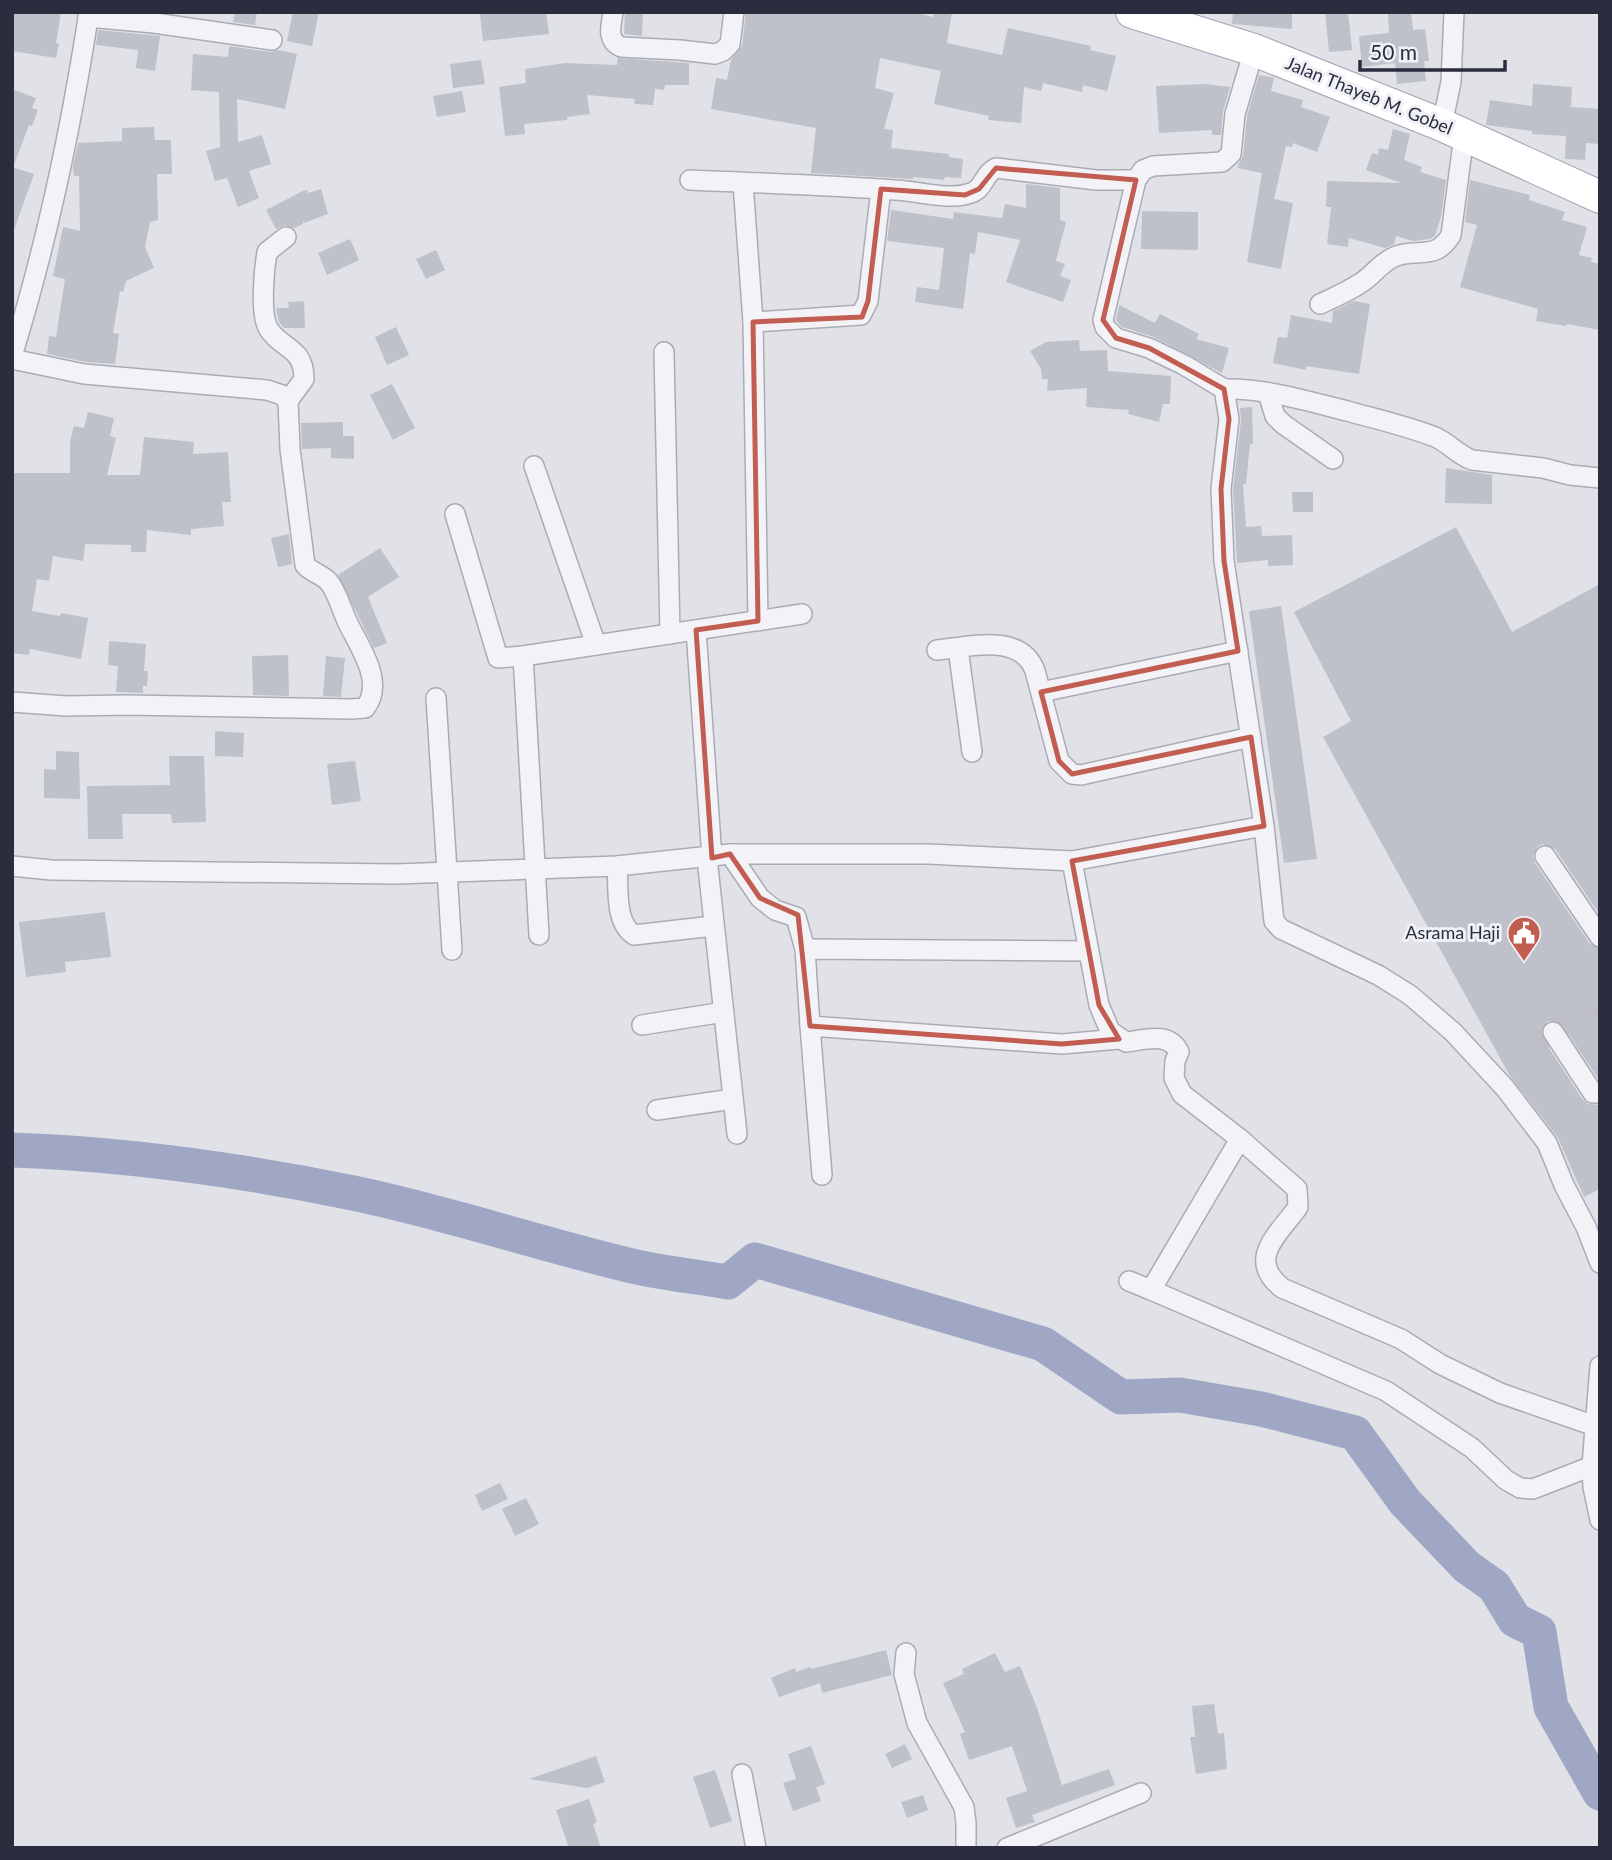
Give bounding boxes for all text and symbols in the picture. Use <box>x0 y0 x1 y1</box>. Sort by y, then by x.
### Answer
scale bar <box>1360 28 1505 72</box>
text: 50 m <box>1370 39 1417 64</box>
street label: Jalan Thayeb M. Gobel <box>1282 51 1456 139</box>
public building icon: Asrama Haji <box>1505 914 1543 963</box>
place label: Asrama Haji <box>1405 921 1500 943</box>

